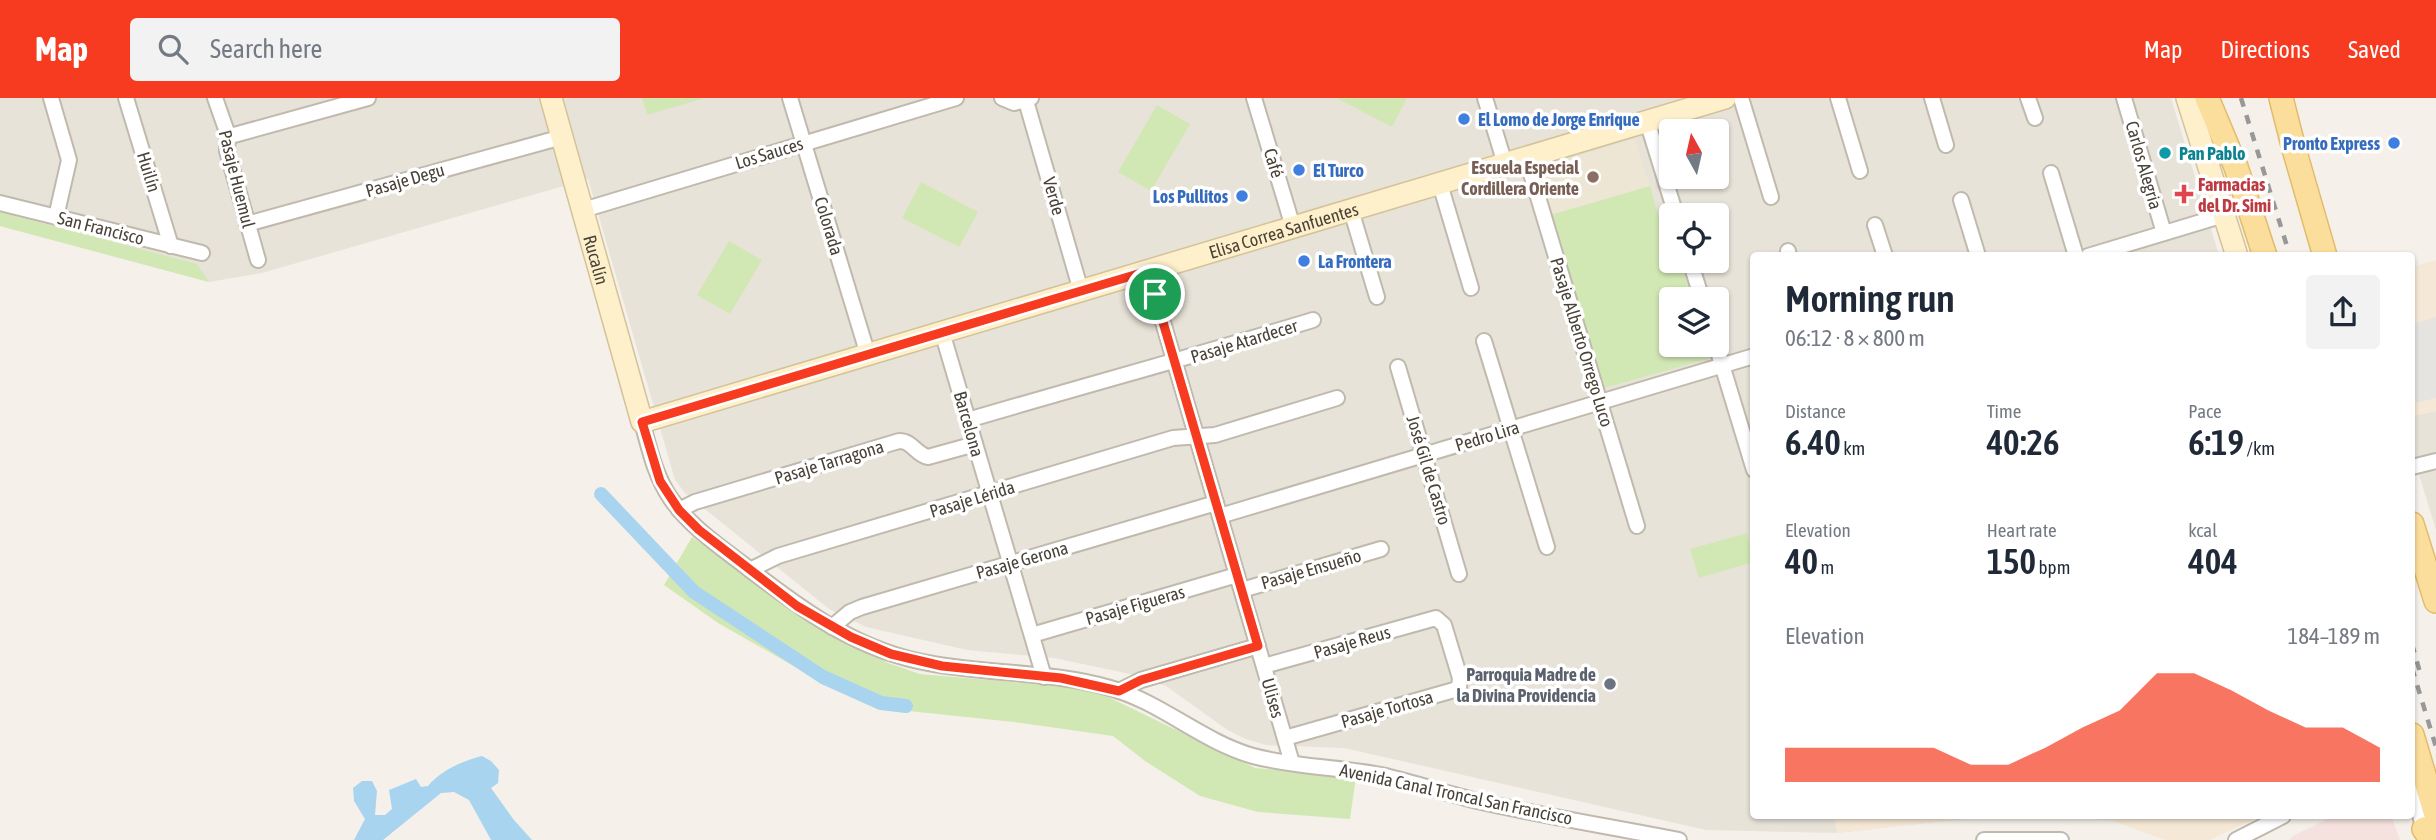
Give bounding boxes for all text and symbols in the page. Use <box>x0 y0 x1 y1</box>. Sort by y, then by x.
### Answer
search box <box>130 18 620 81</box>
text: Map <box>35 30 88 68</box>
icon: search <box>154 30 192 68</box>
text: Search here <box>210 34 322 64</box>
text: Map <box>2144 36 2182 63</box>
text: Directions <box>2220 36 2310 63</box>
text: Saved <box>2348 36 2401 63</box>
place label: El Lomo de Jorge Enrique <box>1478 109 1640 130</box>
marker: El Lomo de Jorge Enrique <box>1456 111 1472 127</box>
street label: Carlos Alegria <box>2121 118 2167 212</box>
north arrow <box>1659 119 1729 189</box>
map controls <box>1659 119 1729 357</box>
street label: Pasaje Huemul <box>215 128 259 230</box>
street label: Los Sauces <box>732 133 806 173</box>
place label: Pronto Express <box>2283 133 2381 154</box>
marker: Pronto Express <box>2386 135 2402 151</box>
place label: Pan Pablo <box>2179 143 2245 164</box>
marker: Pan Pablo <box>2157 145 2173 161</box>
street label: Café <box>1260 146 1288 180</box>
street label: Huilín <box>133 149 165 195</box>
place label: Escuela Especial Cordillera Oriente <box>1461 157 1579 199</box>
street label: Pasaje Degu <box>363 159 447 201</box>
place label: El Turco <box>1313 160 1364 181</box>
marker: El Turco <box>1291 162 1307 178</box>
marker: Escuela Especial Cordillera Oriente <box>1585 169 1601 185</box>
place label: Farmacias del Dr. Simi <box>2198 174 2271 216</box>
street label: Verde <box>1039 175 1069 217</box>
place label: Los Pullitos <box>1153 186 1229 207</box>
marker: Farmacias del Dr. Simi <box>2176 186 2192 202</box>
marker: Los Pullitos <box>1234 188 1250 204</box>
street label: Colorada <box>810 194 848 258</box>
street label: Elisa Correa Sanfuentes <box>1206 198 1361 262</box>
button: locate <box>1659 203 1729 273</box>
street label: San Francisco <box>56 207 146 249</box>
street label: Rucalín <box>580 233 613 287</box>
place label: La Frontera <box>1318 251 1392 272</box>
marker: La Frontera <box>1296 253 1312 269</box>
street label: Pasaje Alberto Orrego Luco <box>1546 255 1618 429</box>
pin <box>1125 264 1185 324</box>
icon: arrive <box>1136 275 1174 313</box>
button: share <box>2306 275 2380 349</box>
text: Morning run <box>1785 277 1955 320</box>
button: layers <box>1659 287 1729 357</box>
street label: Pasaje Atardecer <box>1188 315 1301 367</box>
text: 06:12 · 8 × 800 m <box>1785 325 1925 351</box>
street label: Barcelona <box>950 389 988 459</box>
text: Distance <box>1785 400 1846 422</box>
text: Time <box>1987 400 2021 422</box>
text: Pace <box>2188 400 2222 422</box>
street label: José Gil de Castro <box>1402 413 1456 527</box>
street label: Pedro Lira <box>1452 416 1522 456</box>
text: 6.40 <box>1785 422 1841 462</box>
text: 40:26 <box>1987 422 2059 462</box>
text: 6:19 <box>2188 422 2244 462</box>
street label: Pasaje Tarragona <box>772 435 886 489</box>
text: km <box>1841 437 1865 459</box>
text: /km <box>2244 437 2275 459</box>
street label: Pasaje Lérida <box>927 476 1017 522</box>
text: Elevation <box>1785 519 1851 541</box>
text: Heart rate <box>1987 519 2057 541</box>
text: kcal <box>2188 519 2217 541</box>
street label: Pasaje Gerona <box>973 537 1071 583</box>
text: 40 <box>1785 541 1818 581</box>
text: 150 <box>1987 541 2036 581</box>
text: 404 <box>2188 541 2238 581</box>
street label: Pasaje Ensueño <box>1259 545 1363 593</box>
text: m <box>1818 556 1834 578</box>
text: bpm <box>2036 556 2070 578</box>
street label: Pasaje Figueras <box>1083 581 1187 629</box>
street label: Pasaje Reus <box>1311 621 1393 663</box>
text: Elevation <box>1785 623 1865 649</box>
text: 184–189 m <box>2287 623 2380 649</box>
place label: Parroquia Madre de la Divina Providencia <box>1456 664 1596 706</box>
street label: Ulises <box>1257 676 1289 720</box>
marker: Parroquia Madre de la Divina Providencia <box>1602 676 1618 692</box>
street label: Pasaje Tortosa <box>1338 686 1436 732</box>
street label: Avenida Canal Troncal San Francisco <box>1338 759 1574 829</box>

